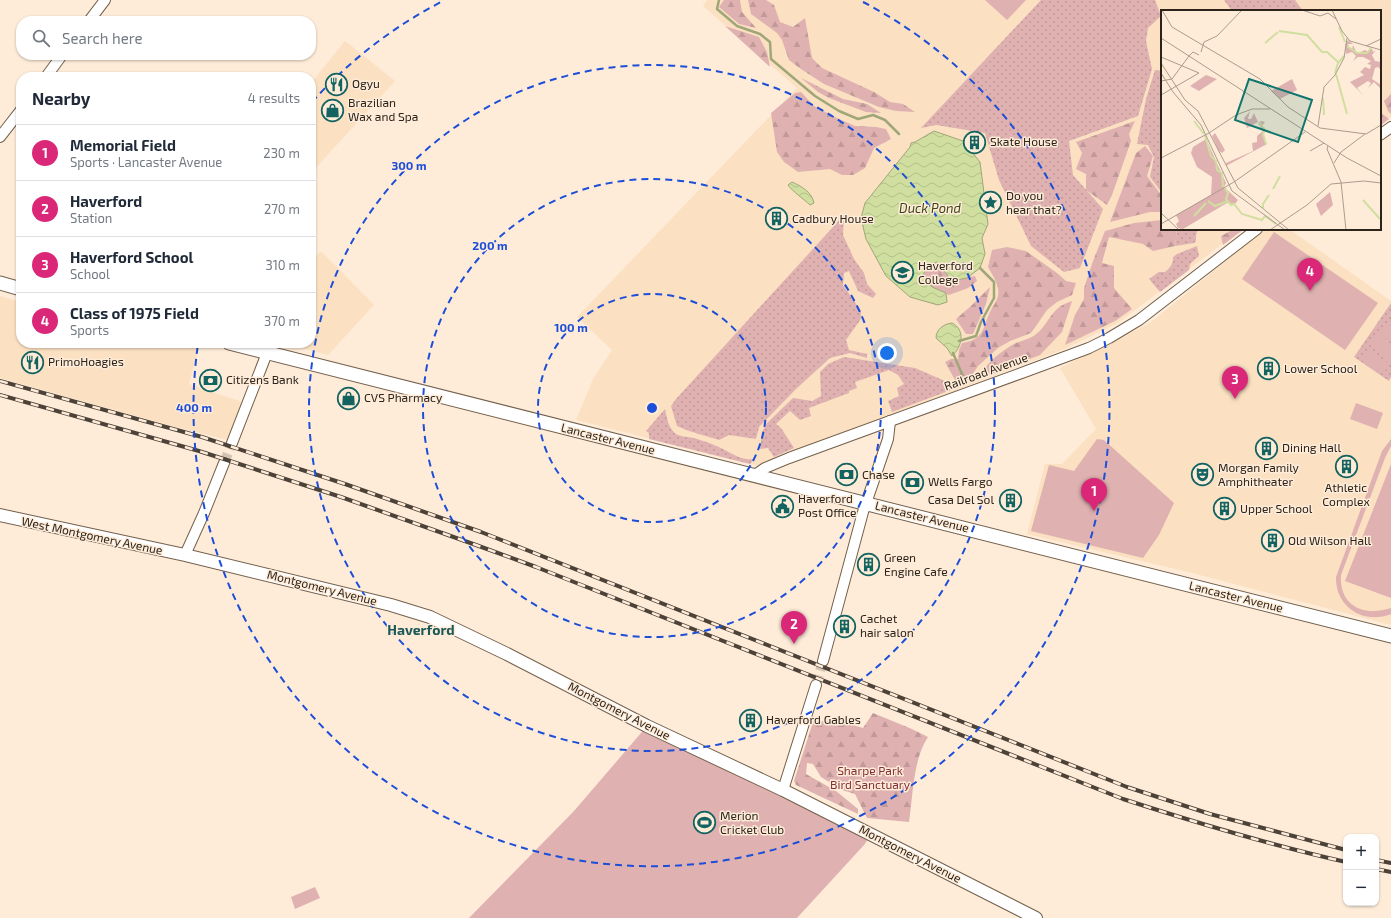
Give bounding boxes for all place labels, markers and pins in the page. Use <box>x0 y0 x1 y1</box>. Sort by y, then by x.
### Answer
restaurant icon: Ogyu <box>323 71 349 97</box>
place label: Ogyu <box>352 76 380 90</box>
place label: Brazilian Wax and Spa <box>348 95 418 123</box>
shop icon: Brazilian Wax and Spa <box>320 97 346 123</box>
building icon: Skate House <box>962 129 988 155</box>
place label: Skate House <box>990 134 1057 148</box>
place label: Do you hear that? <box>1006 188 1062 216</box>
place icon: Do you hear that? <box>978 190 1004 216</box>
building icon: Cadbury House <box>763 206 789 232</box>
place label: Cadbury House <box>792 211 874 225</box>
place label: Haverford College <box>918 258 973 286</box>
pin: 4 <box>1297 258 1323 291</box>
school or university icon: Haverford College <box>889 260 915 286</box>
restaurant icon: PrimoHoagies <box>20 349 46 375</box>
place label: PrimoHoagies <box>48 354 124 368</box>
building icon: Lower School <box>1255 356 1281 382</box>
place label: Lower School <box>1284 361 1358 375</box>
pin: 3 <box>1222 366 1248 399</box>
bank icon: Citizens Bank <box>197 367 223 393</box>
place label: Citizens Bank <box>226 372 299 386</box>
shop icon: CVS Pharmacy <box>335 385 361 411</box>
place label: CVS Pharmacy <box>364 390 443 404</box>
centre of rings <box>645 401 659 415</box>
building icon: Dining Hall <box>1254 435 1280 461</box>
place label: Dining Hall <box>1282 440 1341 454</box>
building icon: Athletic Complex <box>1333 454 1359 480</box>
place label: Morgan Family Amphitheater <box>1218 460 1300 488</box>
bank icon: Chase <box>834 462 860 488</box>
theatre icon: Morgan Family Amphitheater <box>1190 462 1216 488</box>
place label: Chase <box>862 467 895 481</box>
bank icon: Wells Fargo <box>899 469 925 495</box>
place label: Wells Fargo <box>928 474 993 488</box>
pin: 1 <box>1081 478 1107 511</box>
place label: Athletic Complex <box>1322 480 1370 508</box>
building icon: Casa Del Sol <box>997 487 1023 513</box>
place label: Haverford Post Office <box>798 491 857 519</box>
place label: Casa Del Sol <box>928 492 994 506</box>
public building icon: Haverford Post Office <box>769 493 795 519</box>
building icon: Upper School <box>1211 496 1237 522</box>
place label: Upper School <box>1240 501 1313 515</box>
building icon: Old Wilson Hall <box>1260 528 1286 554</box>
place label: Old Wilson Hall <box>1288 533 1372 547</box>
place label: Green Engine Cafe <box>884 550 948 578</box>
building icon: Green Engine Cafe <box>855 552 881 578</box>
pin: 2 <box>781 611 807 644</box>
place label: Cachet hair salon <box>860 611 914 639</box>
building icon: Cachet hair salon <box>832 613 858 639</box>
building icon: Haverford Gables <box>737 707 763 733</box>
place label: Haverford Gables <box>766 712 861 726</box>
place label: Merion Cricket Club <box>720 808 784 836</box>
sports icon: Merion Cricket Club <box>692 810 718 836</box>

